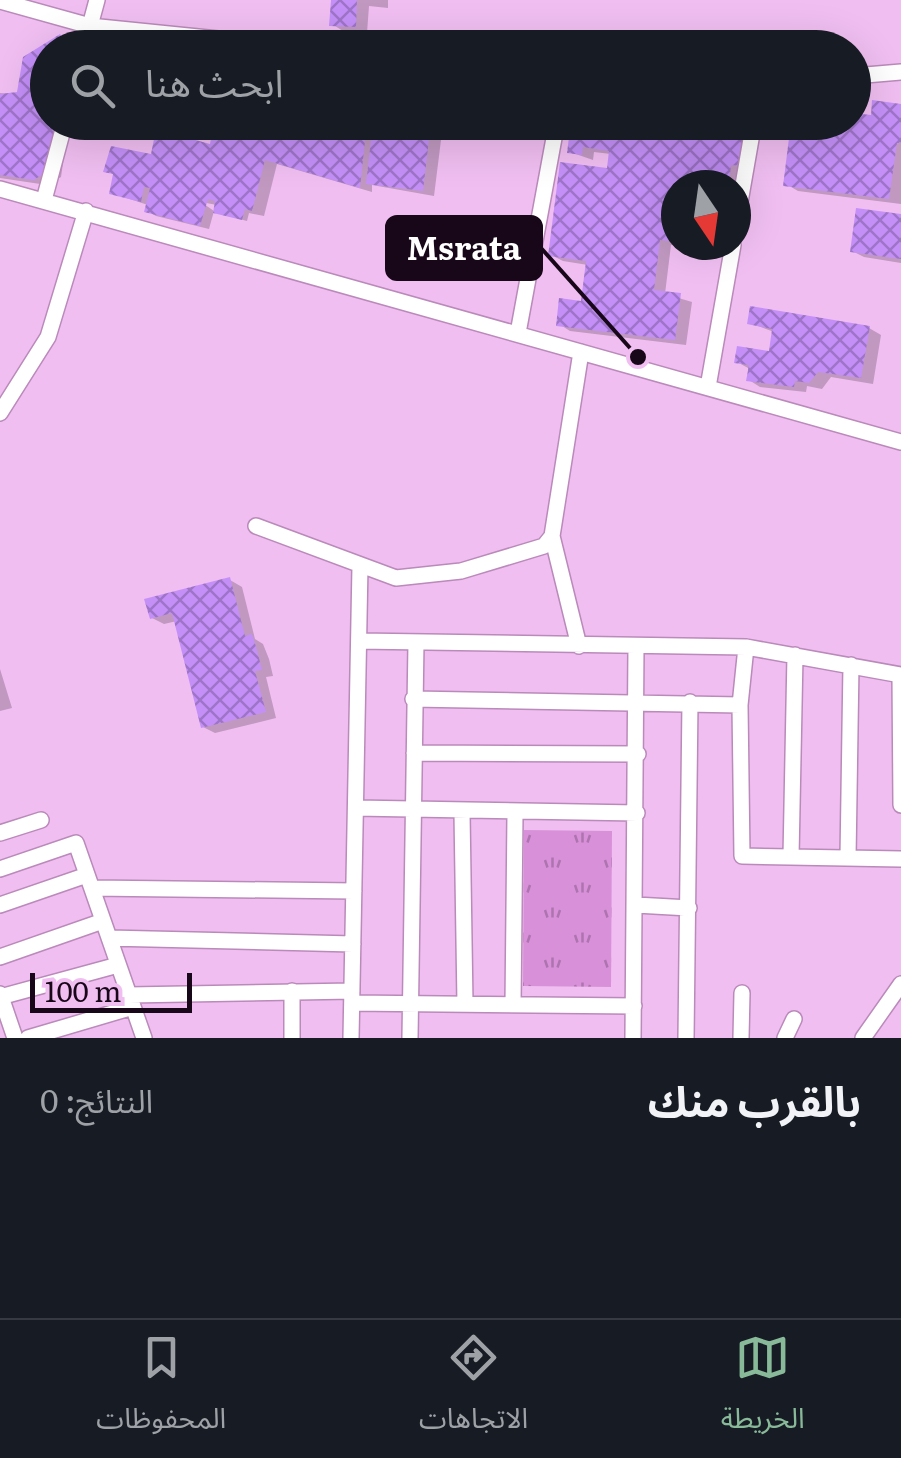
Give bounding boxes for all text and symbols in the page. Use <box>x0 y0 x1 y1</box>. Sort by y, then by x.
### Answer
search box <box>30 30 871 140</box>
text: ابحث هنا <box>145 52 284 109</box>
icon: search <box>65 58 120 113</box>
north arrow <box>661 170 751 260</box>
callout: Msrata <box>387 217 541 279</box>
text: Msrata <box>407 222 522 270</box>
scale bar <box>30 968 192 1013</box>
text: 100 m <box>45 969 122 1011</box>
text: بالقرب منك <box>648 1068 861 1130</box>
text: النتائج: 0 <box>40 1075 153 1123</box>
tab: المحفوظات <box>96 1330 226 1449</box>
tab: الاتجاهات <box>419 1330 528 1449</box>
tab: الخريطة <box>721 1330 805 1449</box>

